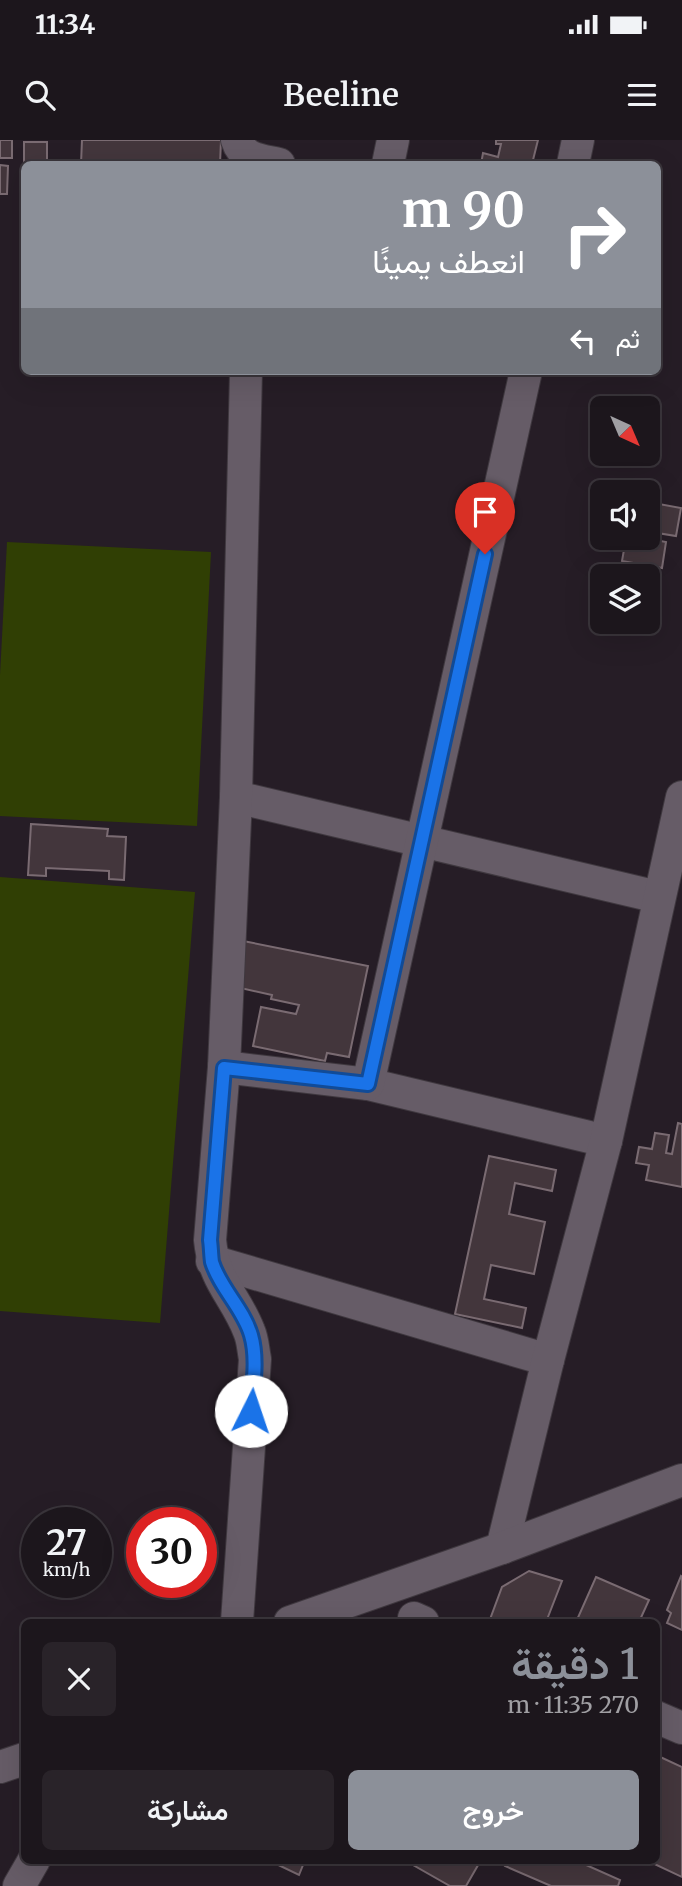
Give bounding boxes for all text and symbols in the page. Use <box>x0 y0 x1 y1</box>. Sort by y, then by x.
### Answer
text: 11:34 <box>35 8 95 41</box>
text: Beeline <box>283 75 399 115</box>
icon: search <box>21 76 59 114</box>
icon: menu <box>623 76 661 114</box>
text: 90 m <box>401 179 525 240</box>
icon: right <box>549 189 640 280</box>
text: انعطف يمينًا <box>372 242 525 282</box>
icon: left <box>564 322 602 360</box>
text: ثم <box>616 322 640 355</box>
north arrow <box>590 396 660 466</box>
map controls <box>590 396 660 634</box>
button: sound <box>590 480 660 550</box>
pin <box>455 482 515 554</box>
icon: arrive <box>466 493 504 531</box>
button: layers <box>590 564 660 634</box>
position arrow <box>214 1374 288 1448</box>
speed limit sign: 30 <box>126 1507 217 1598</box>
text: 27 <box>46 1521 87 1565</box>
text: km/h <box>43 1558 90 1581</box>
text: 1 دقيقة <box>511 1638 639 1690</box>
button: close <box>42 1642 116 1716</box>
text: 270 m · 11:35 <box>507 1690 639 1719</box>
button: مشاركة <box>42 1770 334 1850</box>
button: خروج <box>348 1770 639 1850</box>

